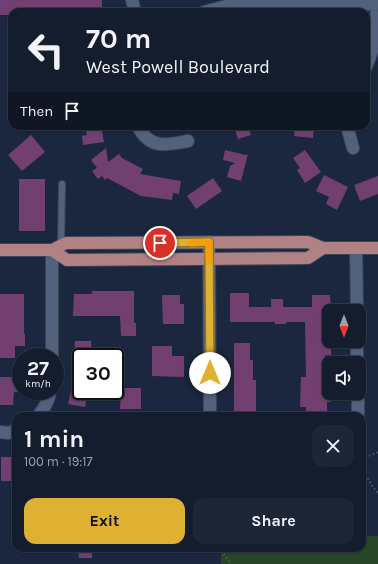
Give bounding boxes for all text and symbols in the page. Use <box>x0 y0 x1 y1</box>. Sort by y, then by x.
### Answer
text: 70 m <box>86 22 151 55</box>
icon: left <box>20 24 72 76</box>
text: West Powell Boulevard <box>86 56 270 78</box>
icon: arrive <box>61 100 83 122</box>
text: Then <box>20 102 53 120</box>
pin <box>143 226 177 260</box>
icon: arrive <box>149 232 171 254</box>
north arrow <box>322 304 366 348</box>
map controls <box>322 304 366 400</box>
speed limit sign: 30 <box>72 348 124 400</box>
position arrow <box>189 352 231 394</box>
button: sound <box>322 356 366 400</box>
text: 27 <box>27 357 49 380</box>
text: km/h <box>25 378 51 390</box>
text: 1 min <box>24 425 84 453</box>
button: close <box>312 425 354 467</box>
text: 100 m · 19:17 <box>24 454 93 469</box>
button: Exit <box>24 498 185 544</box>
button: Share <box>193 498 354 544</box>

